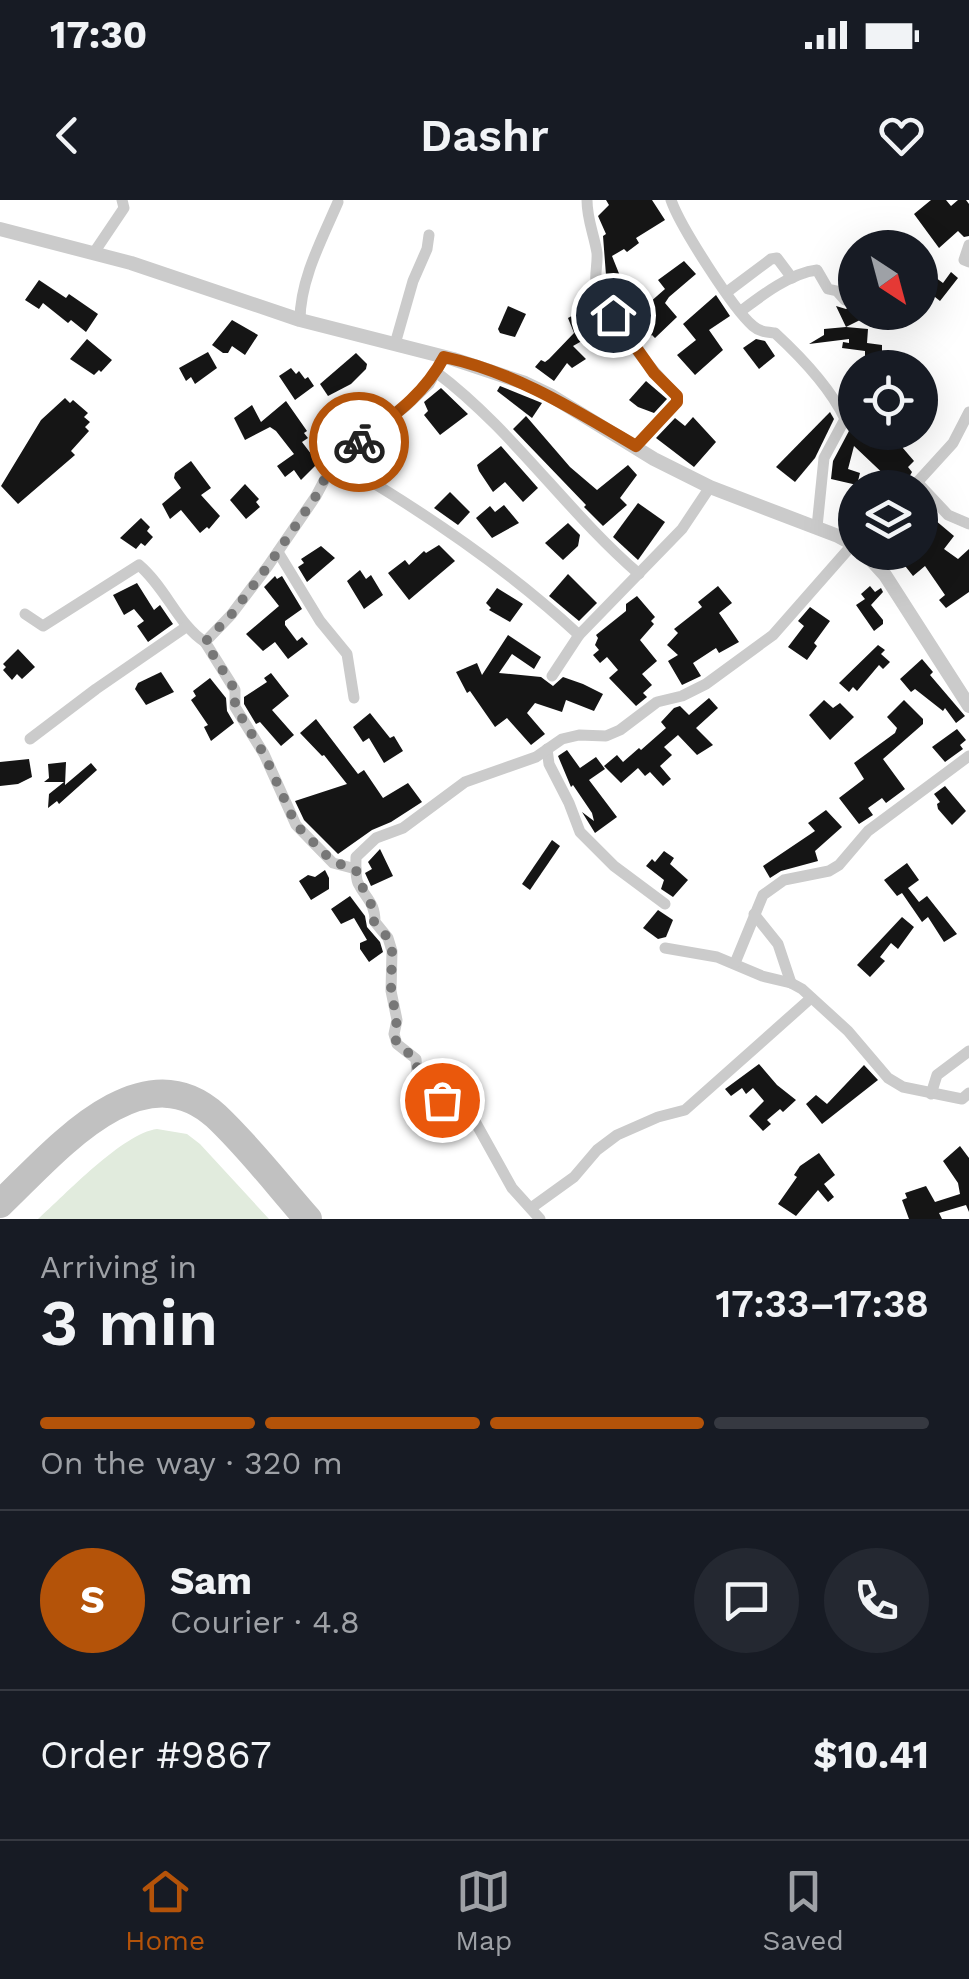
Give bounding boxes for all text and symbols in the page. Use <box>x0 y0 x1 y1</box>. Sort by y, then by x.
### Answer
text: 17:30 <box>50 13 147 57</box>
icon: back <box>40 108 95 163</box>
icon: heart <box>874 108 929 163</box>
text: Dashr <box>420 109 549 162</box>
north arrow <box>838 230 938 330</box>
map controls <box>838 230 938 570</box>
pin <box>571 273 656 358</box>
icon: home <box>586 288 641 343</box>
button: locate <box>838 350 938 450</box>
courier <box>309 392 409 492</box>
icon: bike <box>332 415 387 470</box>
button: layers <box>838 470 938 570</box>
pin <box>400 1058 485 1143</box>
icon: bag <box>415 1073 470 1128</box>
text: Arriving in <box>40 1248 197 1286</box>
text: 17:33–17:38 <box>715 1282 929 1326</box>
text: 3 min <box>40 1285 218 1361</box>
text: On the way · 320 m <box>40 1444 343 1482</box>
button: chat <box>694 1548 799 1653</box>
button: phone <box>824 1548 929 1653</box>
text: Sam <box>170 1559 252 1603</box>
text: S <box>80 1578 105 1622</box>
text: Courier · 4.8 <box>170 1603 360 1641</box>
text: Order #9867 <box>40 1733 272 1777</box>
text: $10.41 <box>813 1733 929 1777</box>
tab: Home <box>125 1864 205 1957</box>
tab: Map <box>455 1864 512 1957</box>
tab: Saved <box>763 1864 844 1957</box>

